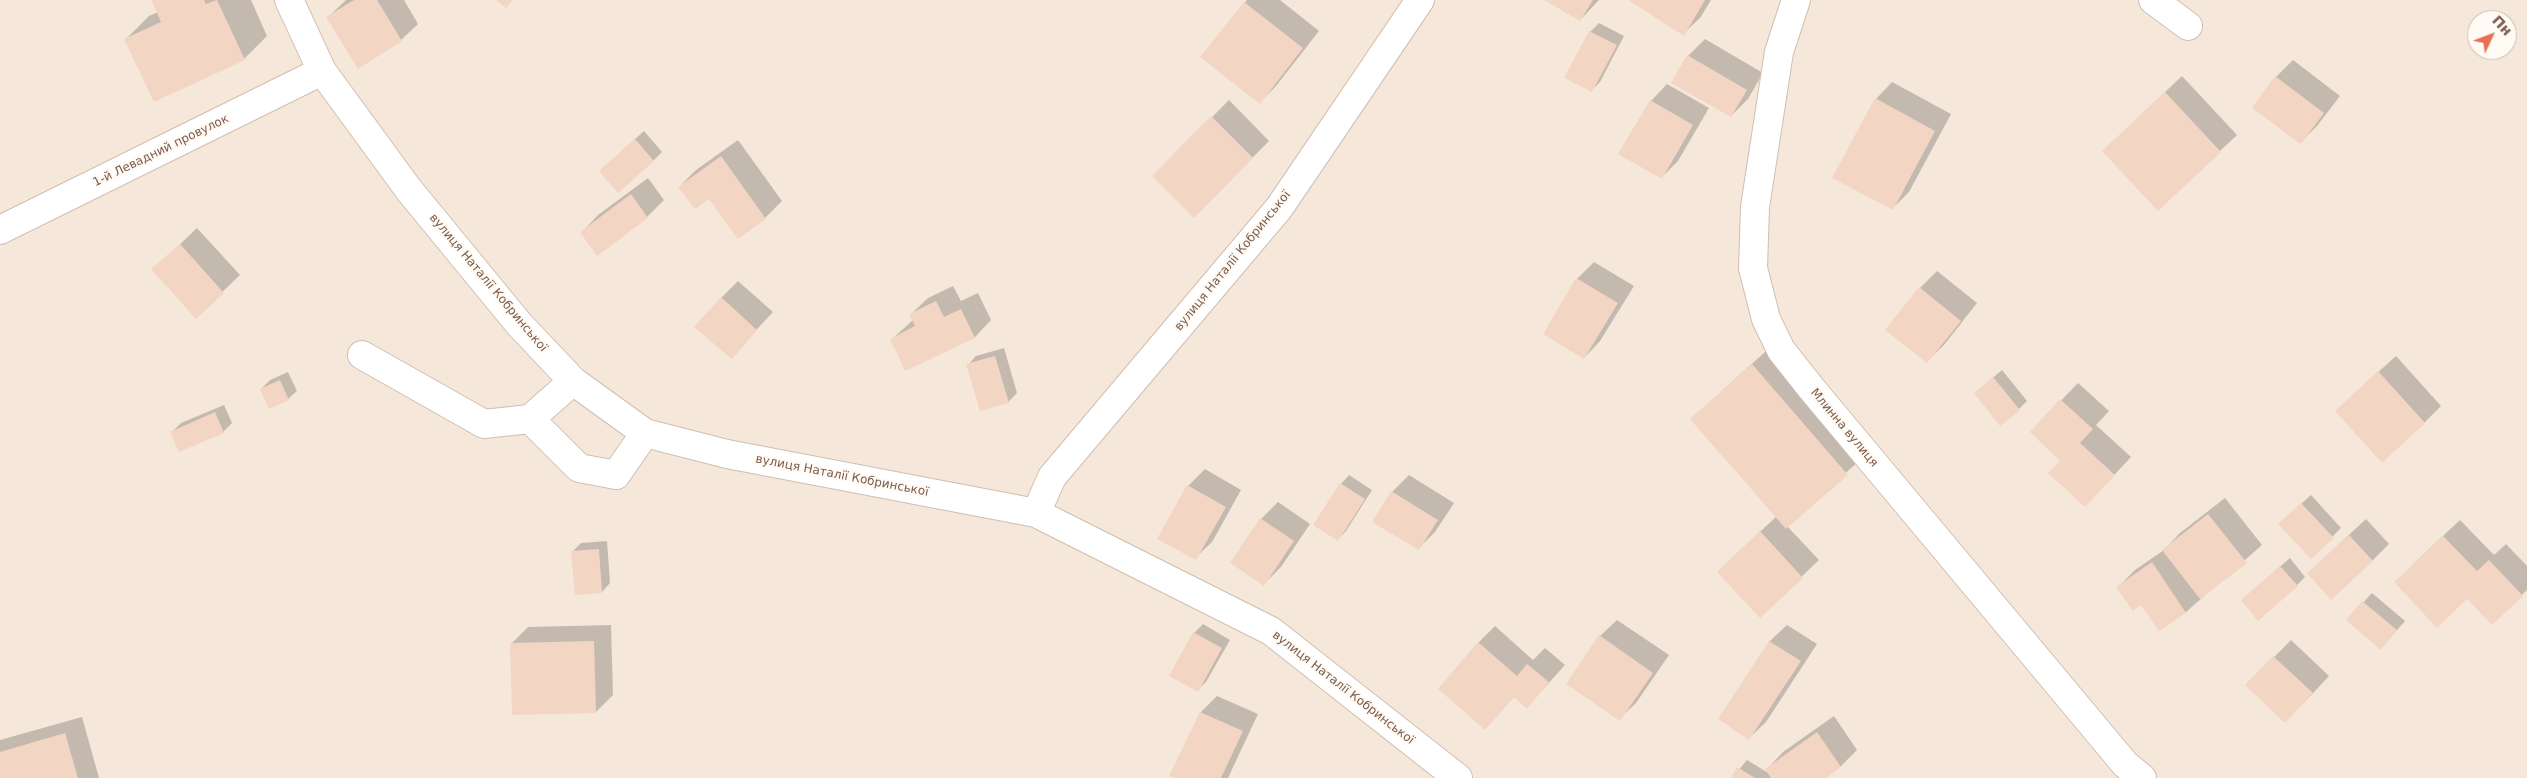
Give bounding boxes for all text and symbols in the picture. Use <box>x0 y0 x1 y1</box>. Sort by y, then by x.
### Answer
north arrow <box>2467 10 2517 60</box>
text: Пн <box>2489 12 2515 39</box>
street label: 1-й Левадний провулок <box>91 112 231 190</box>
street label: вулиця Наталії Кобринської <box>1172 188 1294 334</box>
street label: вулиця Наталії Кобринської <box>426 211 550 355</box>
street label: Млинна вулиця <box>1807 386 1881 470</box>
street label: вулиця Наталії Кобринської <box>754 452 930 500</box>
street label: вулиця Наталії Кобринської <box>1269 628 1417 748</box>

